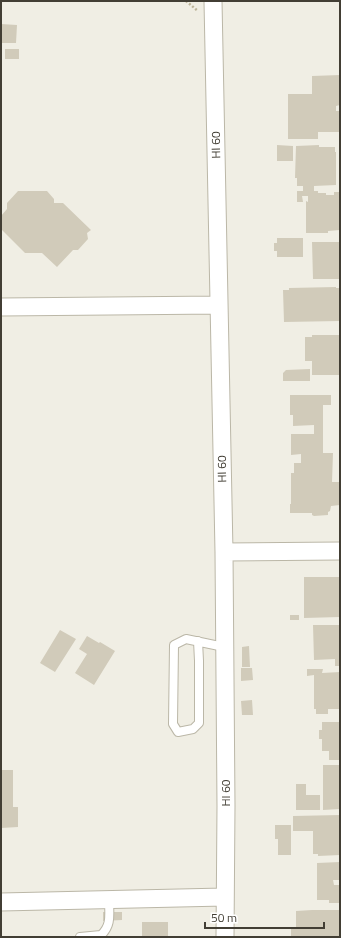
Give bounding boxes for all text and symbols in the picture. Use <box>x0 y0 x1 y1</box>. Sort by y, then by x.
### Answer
street label: HI 60 <box>206 131 225 159</box>
street label: HI 60 <box>212 455 231 483</box>
street label: HI 60 <box>216 779 235 807</box>
scale bar <box>205 904 324 930</box>
text: 50 m <box>211 908 237 927</box>

